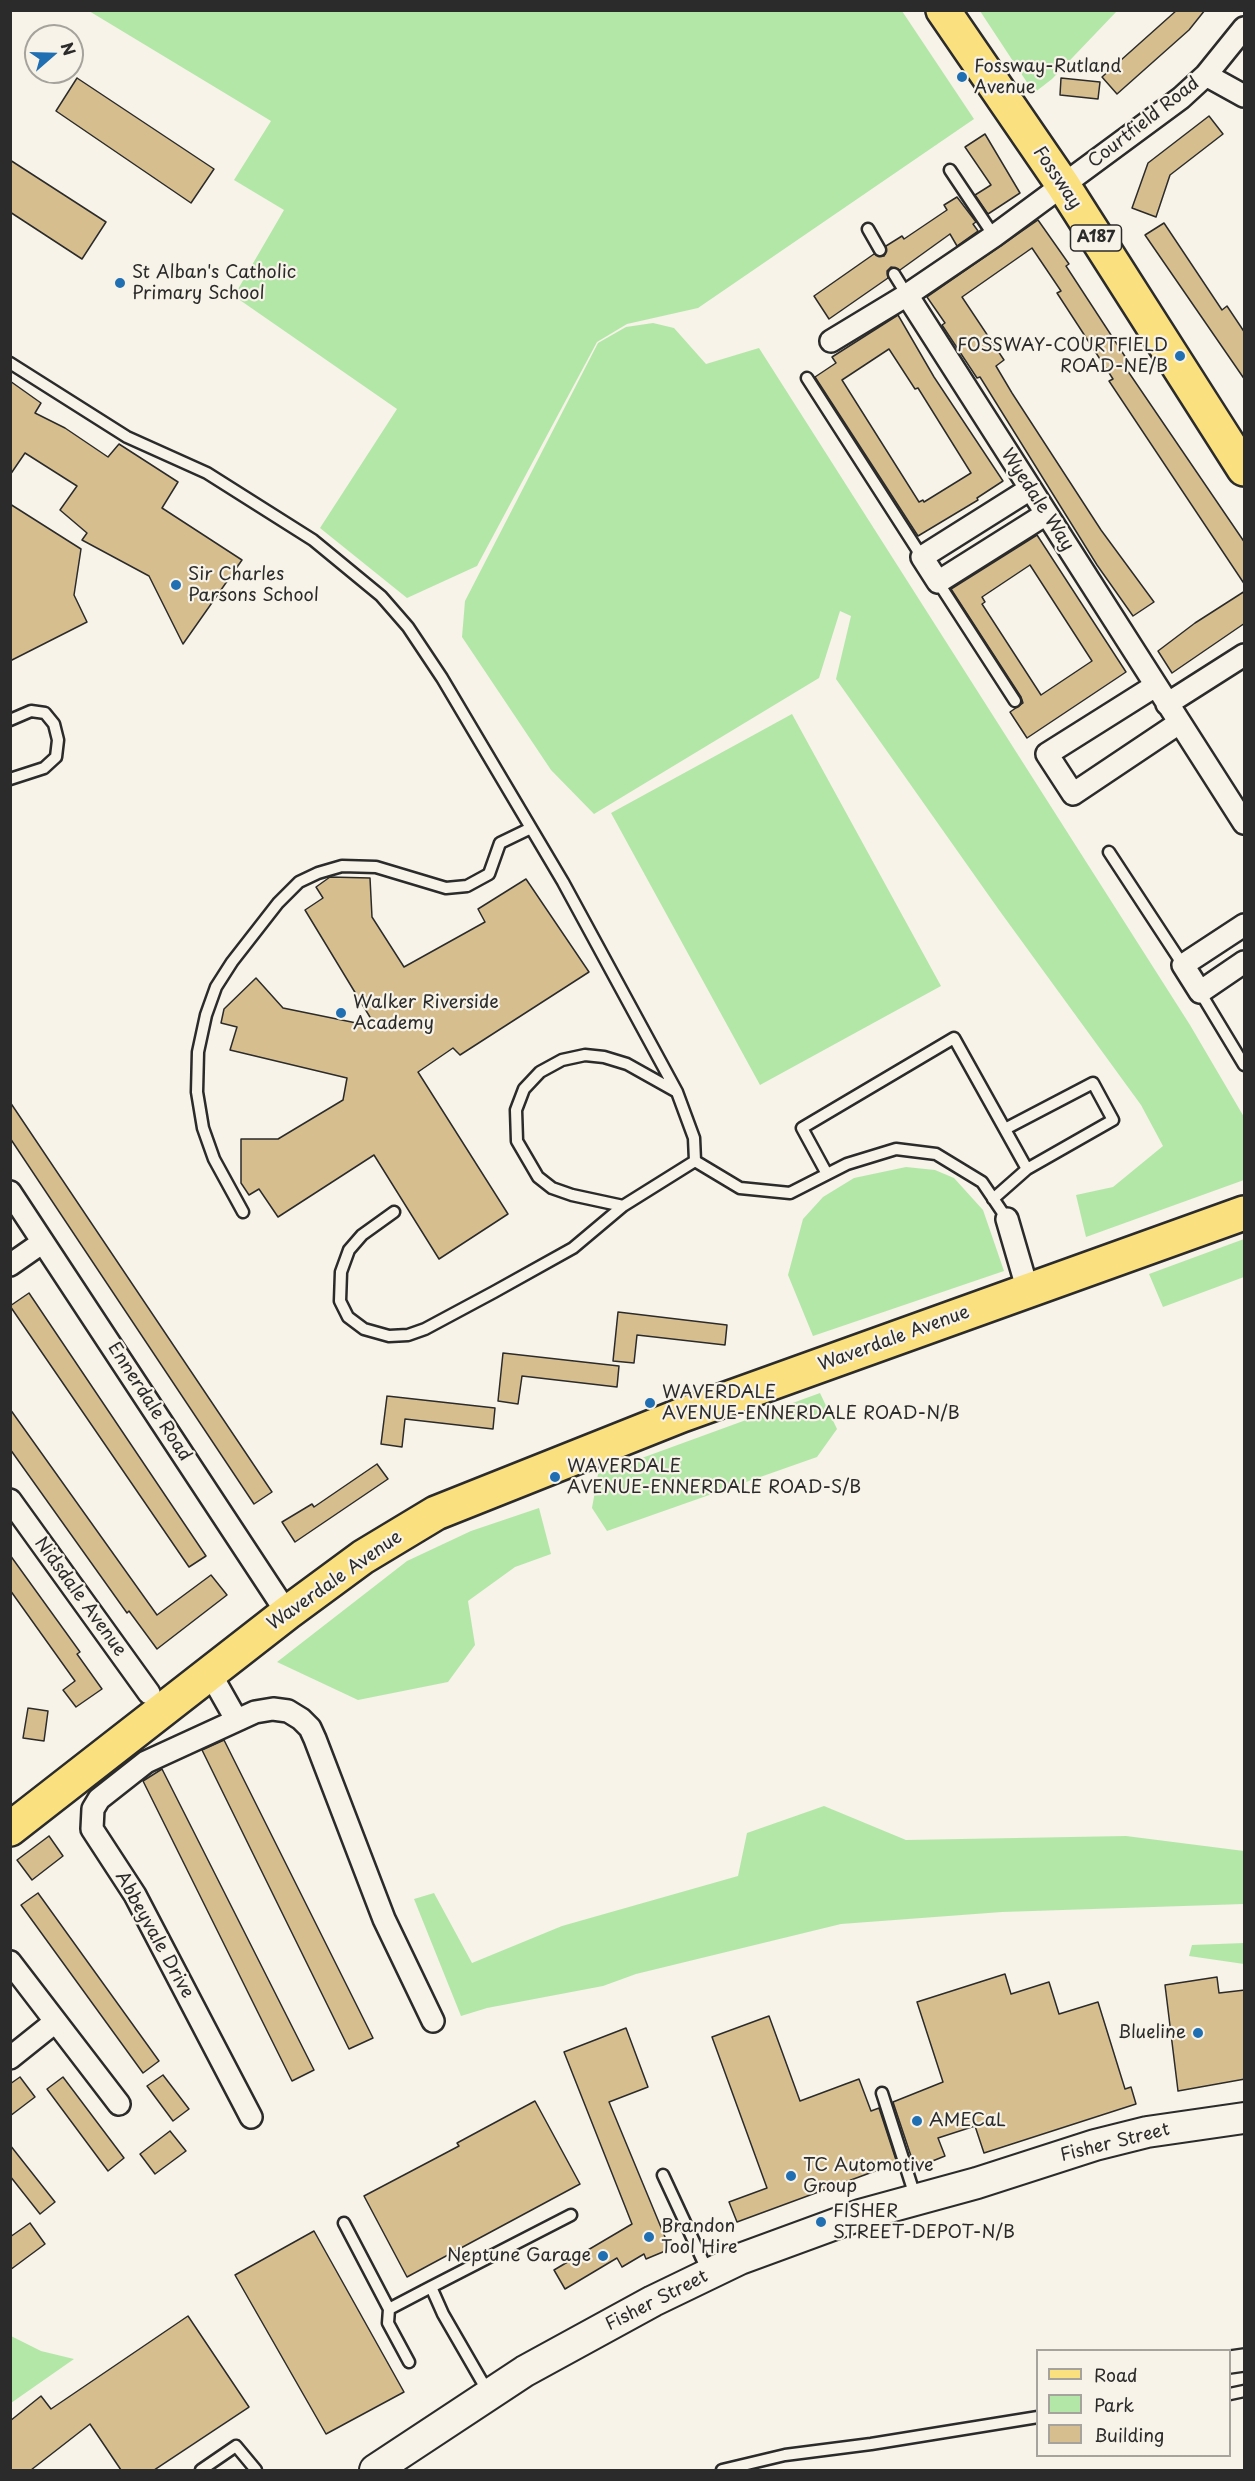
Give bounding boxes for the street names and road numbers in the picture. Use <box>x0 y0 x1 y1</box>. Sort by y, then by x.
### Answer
street label: Courtfield Road <box>1084 73 1204 173</box>
street label: Fossway <box>1028 143 1086 213</box>
road number: A187 <box>1070 225 1122 251</box>
street label: Wyedale Way <box>996 445 1078 555</box>
street label: Waverdale Avenue <box>816 1302 972 1376</box>
street label: Ennerdale Road <box>103 1339 195 1465</box>
street label: Waverdale Avenue <box>264 1527 406 1635</box>
street label: Nidsdale Avenue <box>30 1533 130 1661</box>
street label: Abbeyvale Drive <box>110 1868 198 2002</box>
street label: Fisher Street <box>1058 2119 1172 2167</box>
street label: Fisher Street <box>602 2266 712 2336</box>

